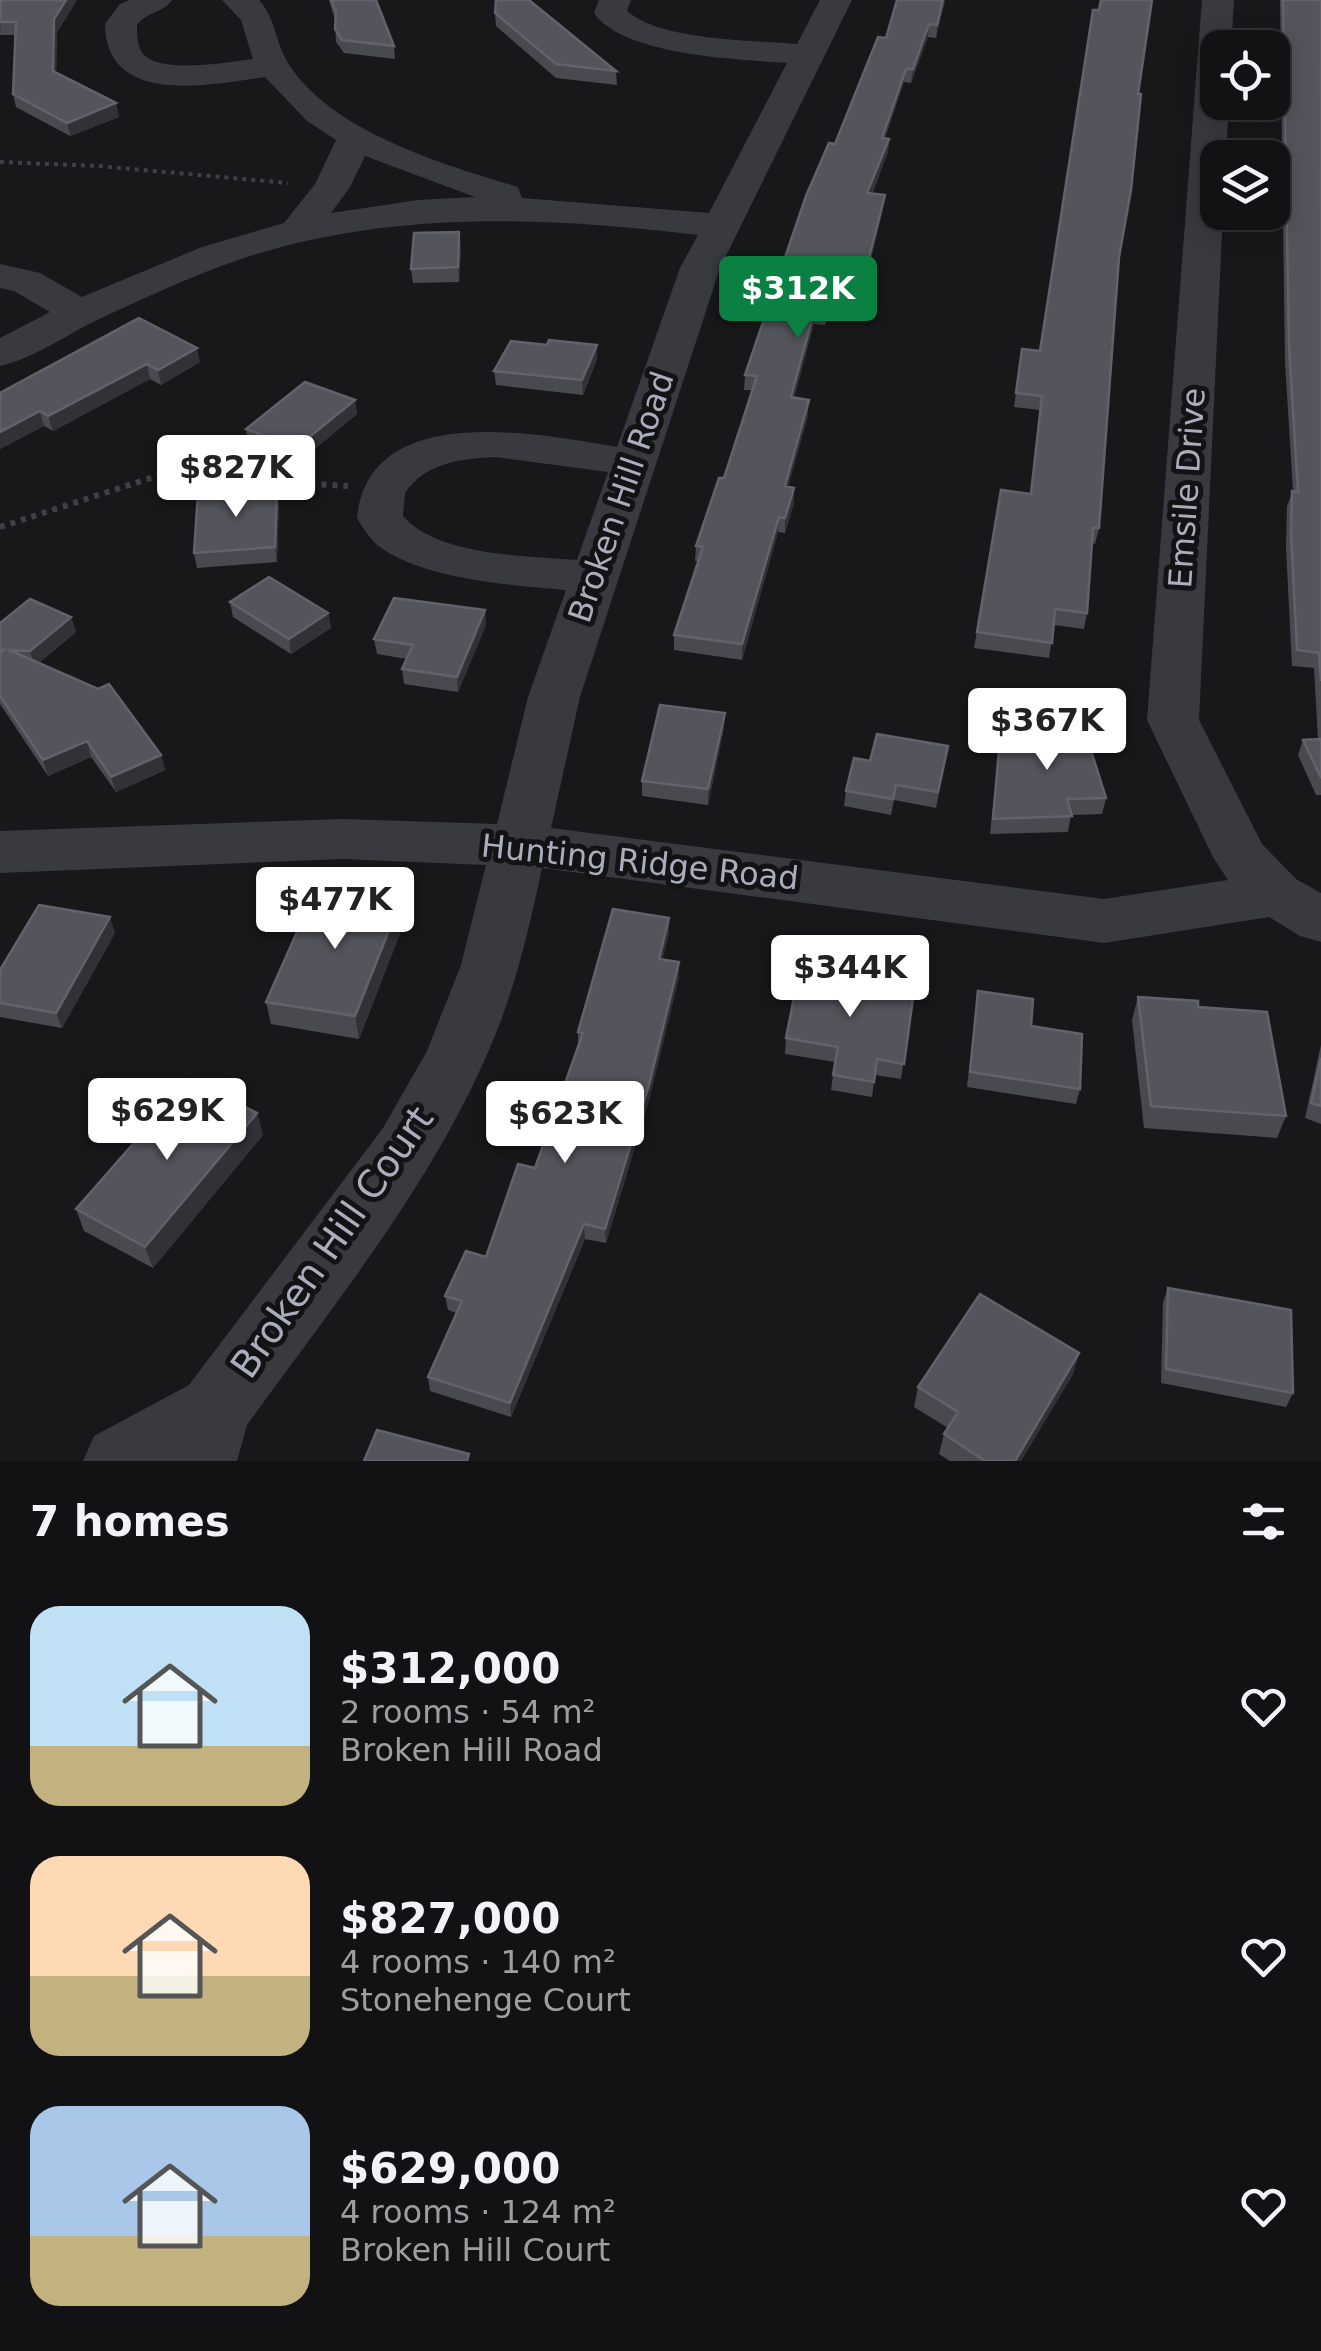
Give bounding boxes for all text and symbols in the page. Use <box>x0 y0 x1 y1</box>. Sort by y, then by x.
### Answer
map controls <box>1200 30 1290 230</box>
button: locate <box>1200 30 1290 120</box>
button: layers <box>1200 140 1290 230</box>
pin: $312K <box>728 256 868 341</box>
text: $312K <box>741 269 855 307</box>
street label: Broken Hill Road <box>560 367 682 627</box>
street label: Emsile Drive <box>1161 386 1213 590</box>
pin: $827K <box>166 435 306 520</box>
text: $827K <box>179 448 293 486</box>
pin: $367K <box>977 688 1117 773</box>
text: $367K <box>990 701 1104 739</box>
street label: Hunting Ridge Road <box>480 826 800 898</box>
pin: $477K <box>265 867 405 952</box>
text: $477K <box>278 880 392 918</box>
pin: $344K <box>780 935 920 1020</box>
text: $344K <box>793 948 907 986</box>
pin: $629K <box>97 1078 237 1163</box>
pin: $623K <box>495 1081 635 1166</box>
text: $629K <box>110 1091 224 1129</box>
text: $623K <box>508 1094 622 1132</box>
street label: Broken Hill Court <box>222 1098 442 1386</box>
icon: filters <box>1236 1494 1291 1549</box>
text: 7 homes <box>30 1497 230 1546</box>
text: $312,000 <box>340 1644 561 1693</box>
icon: home <box>110 1646 230 1766</box>
icon: heart <box>1236 1679 1291 1734</box>
text: 2 rooms · 54 m² <box>340 1693 595 1731</box>
text: Broken Hill Road <box>340 1731 603 1769</box>
text: $827,000 <box>340 1894 561 1943</box>
icon: home <box>110 1896 230 2016</box>
icon: heart <box>1236 1929 1291 1984</box>
text: 4 rooms · 140 m² <box>340 1943 616 1981</box>
text: Stonehenge Court <box>340 1981 631 2019</box>
text: $629,000 <box>340 2144 561 2193</box>
icon: home <box>110 2146 230 2266</box>
icon: heart <box>1236 2179 1291 2234</box>
text: 4 rooms · 124 m² <box>340 2193 616 2231</box>
text: Broken Hill Court <box>340 2231 610 2269</box>

